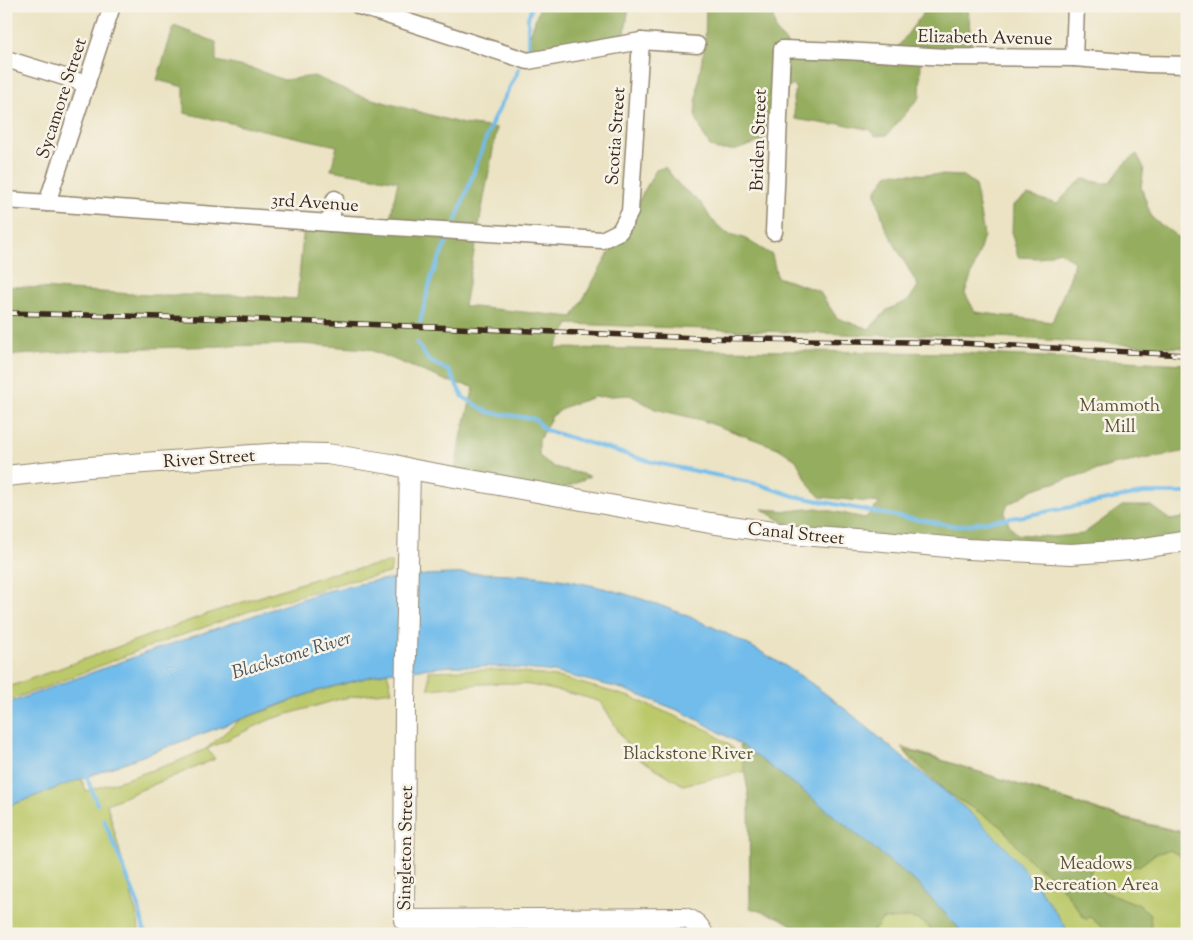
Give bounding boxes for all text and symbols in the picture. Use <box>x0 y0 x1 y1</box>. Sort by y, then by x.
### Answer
street label: Elizabeth Avenue <box>917 25 1053 53</box>
street label: Sycamore Street <box>31 35 95 162</box>
street label: Scotia Street <box>601 86 633 186</box>
street label: Briden Street <box>745 88 775 192</box>
street label: 3rd Avenue <box>270 188 360 220</box>
park label: Mammoth Mill <box>1080 394 1161 441</box>
street label: River Street <box>162 444 256 476</box>
street label: Canal Street <box>746 517 845 553</box>
water label: Blackstone River <box>229 625 355 687</box>
park label: Blackstone River <box>623 742 753 768</box>
street label: Singleton Street <box>393 785 421 911</box>
park label: Meadows Recreation Area <box>1033 852 1159 899</box>

